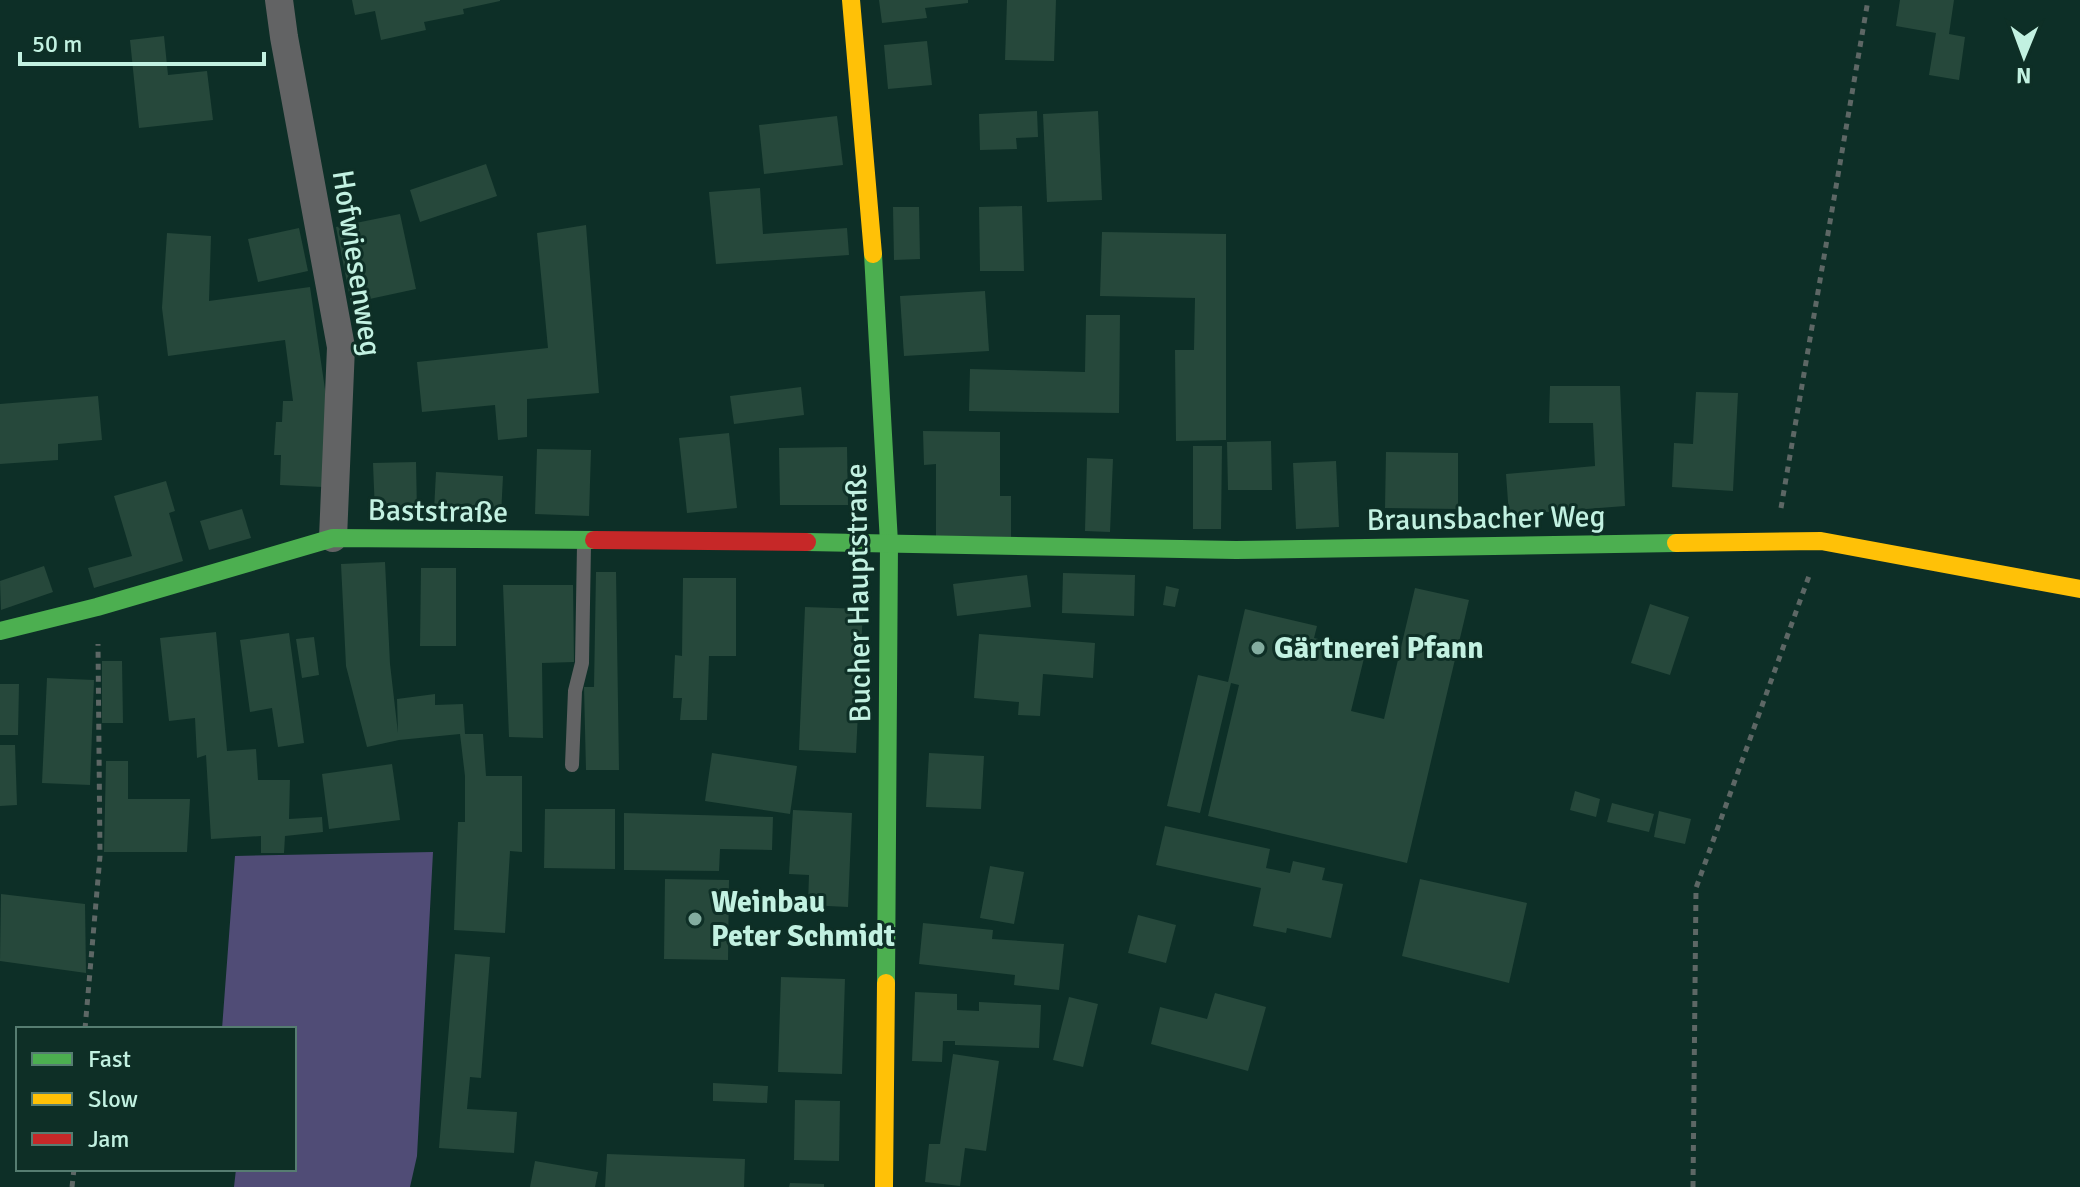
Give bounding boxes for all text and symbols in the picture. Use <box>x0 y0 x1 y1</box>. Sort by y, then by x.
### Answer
scale bar <box>20 16 264 66</box>
north arrow <box>1984 16 2064 96</box>
text: 50 m <box>32 29 82 59</box>
text: N <box>2016 62 2032 89</box>
street label: Hofwiesenweg <box>324 167 389 359</box>
street label: Bucher Hauptstraße <box>838 463 879 723</box>
street label: Baststraße <box>367 492 509 531</box>
street label: Braunsbacher Weg <box>1366 498 1606 539</box>
place label: Gärtnerei Pfann <box>1274 630 1484 667</box>
marker: Gärtnerei Pfann <box>1249 639 1267 657</box>
place label: Weinbau Peter Schmidt <box>711 884 895 955</box>
marker: Weinbau Peter Schmidt <box>686 910 704 928</box>
legend <box>16 1027 296 1171</box>
text: Fast <box>88 1044 131 1074</box>
text: Slow <box>88 1084 138 1114</box>
text: Jam <box>88 1124 129 1154</box>

